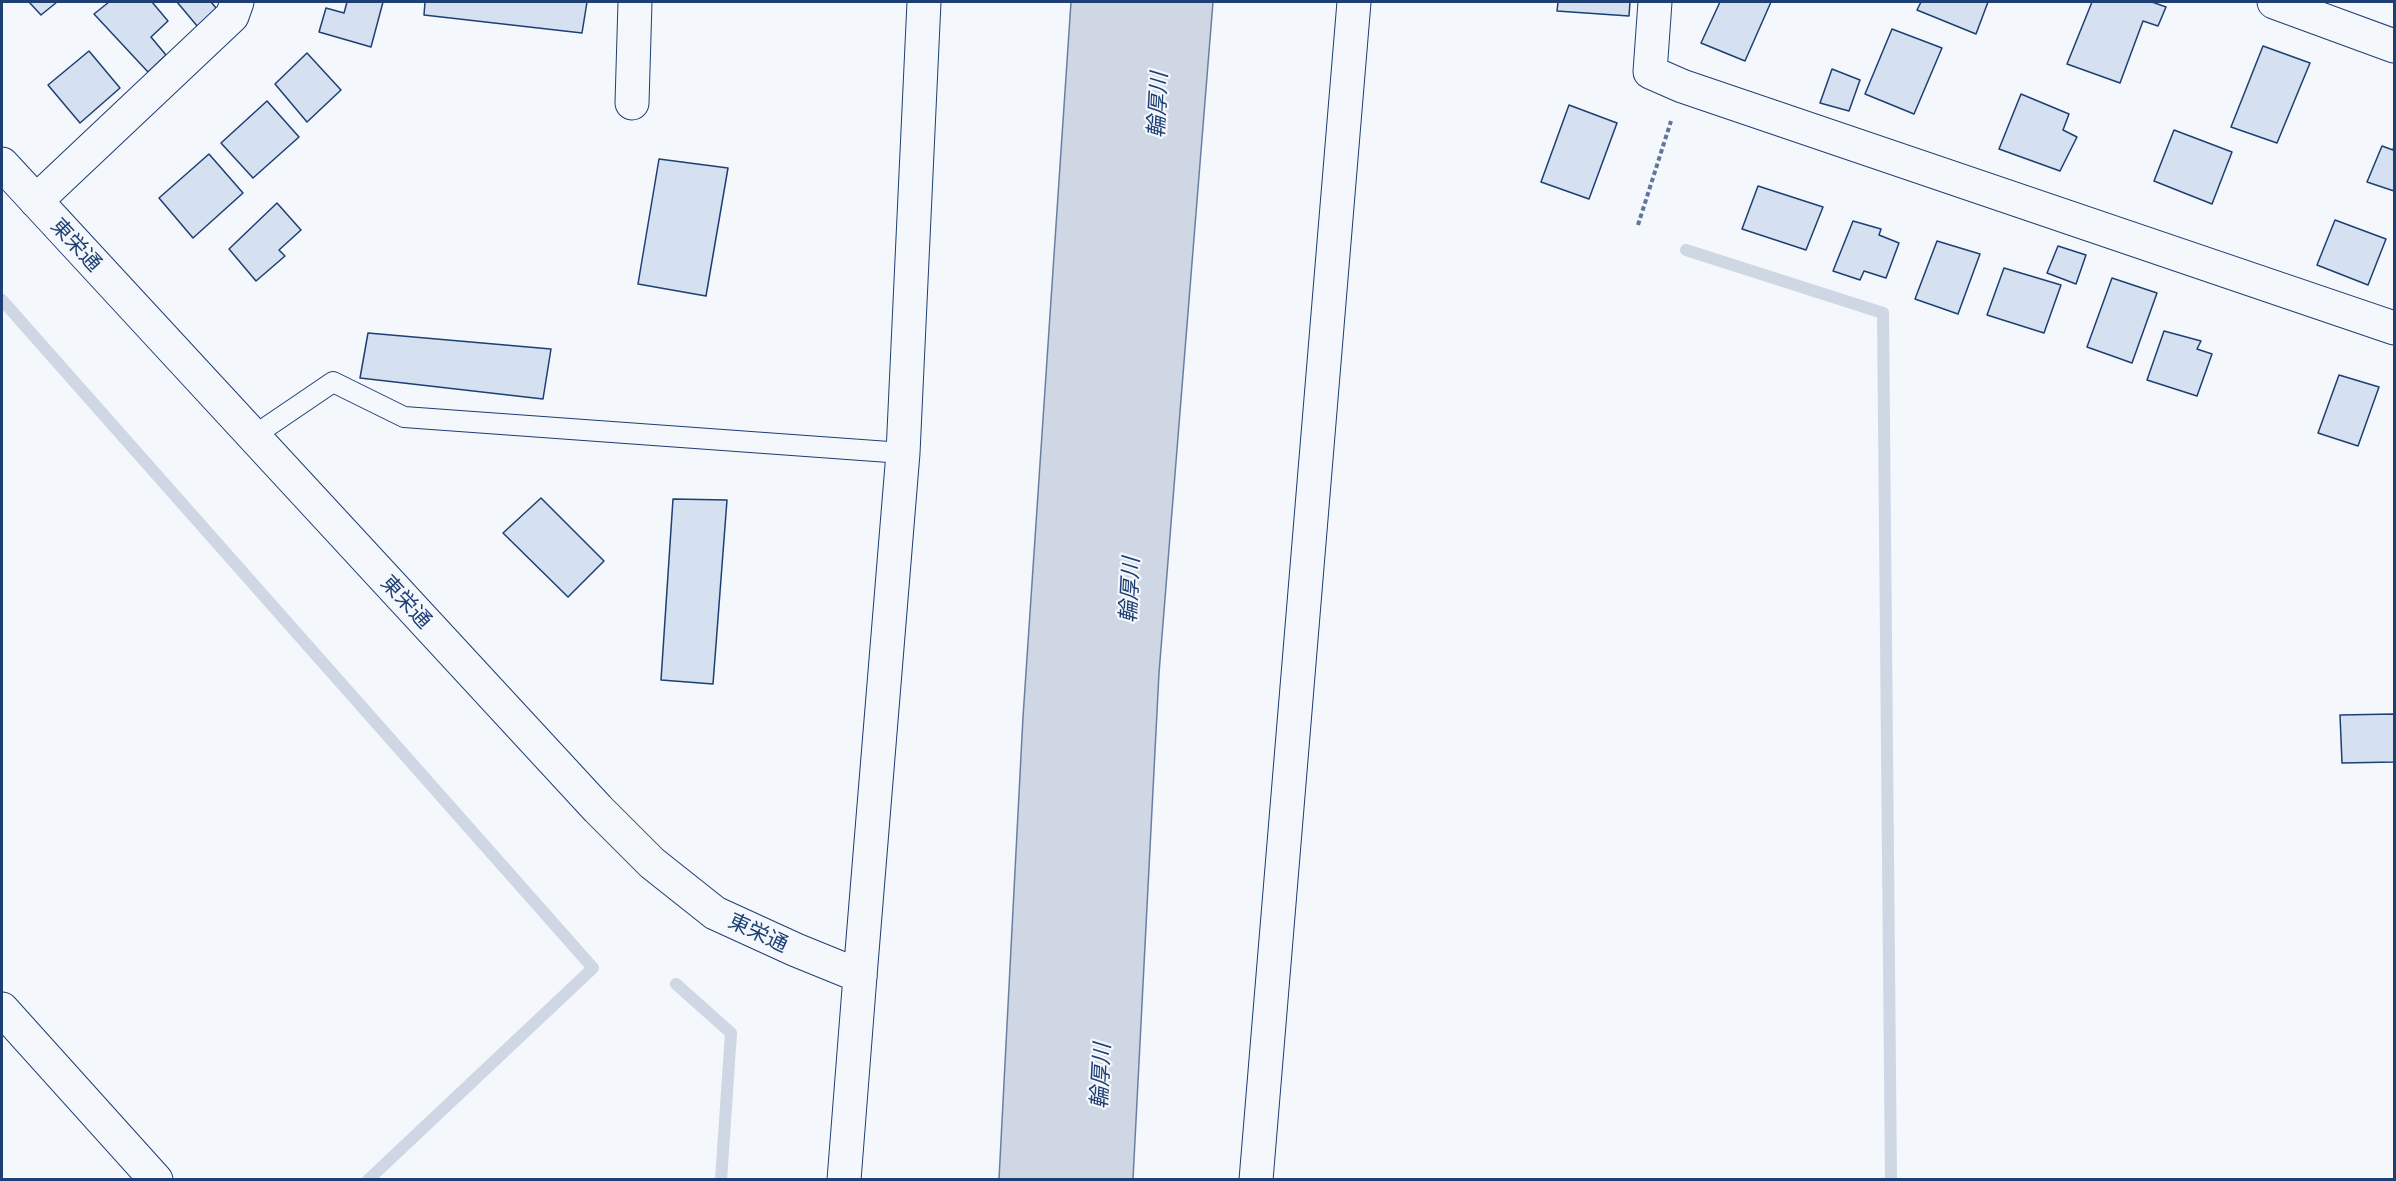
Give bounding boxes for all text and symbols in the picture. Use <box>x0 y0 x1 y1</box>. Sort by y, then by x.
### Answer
water label: 輪厚川 <box>1143 71 1173 139</box>
street label: 東栄通 <box>45 213 107 277</box>
water label: 輪厚川 <box>1115 556 1145 624</box>
street label: 東栄通 <box>375 570 437 634</box>
street label: 東栄通 <box>724 908 792 958</box>
water label: 輪厚川 <box>1086 1042 1116 1110</box>

